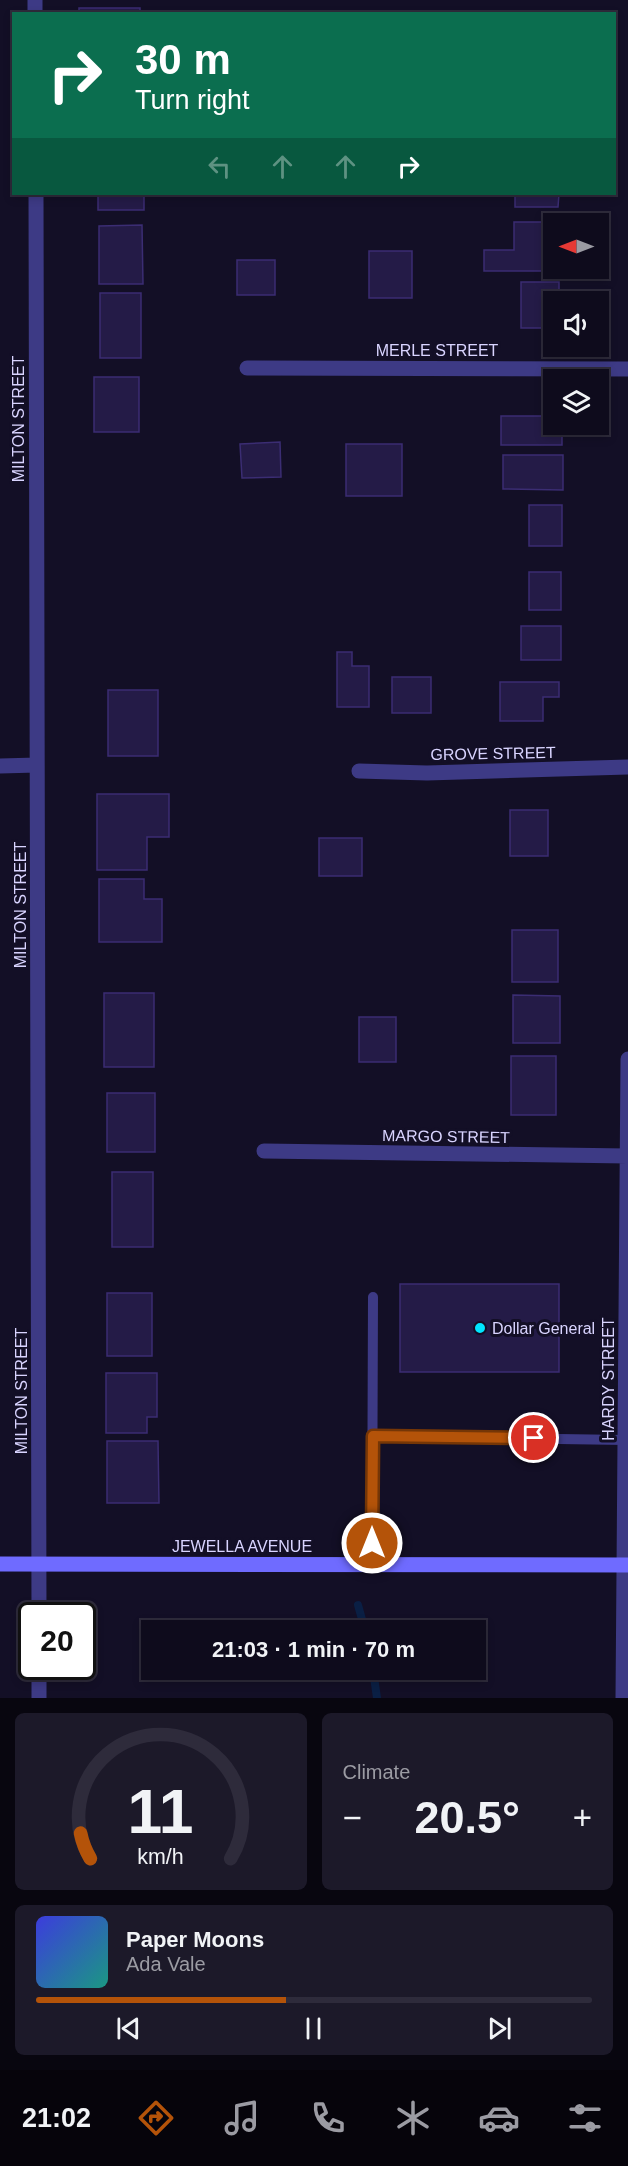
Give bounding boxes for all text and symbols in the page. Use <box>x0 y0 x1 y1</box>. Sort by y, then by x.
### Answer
icon: right <box>36 36 114 114</box>
text: 30 m <box>135 36 231 83</box>
text: Turn right <box>135 85 250 115</box>
icon: left <box>203 150 236 183</box>
icon: ahead <box>266 150 299 183</box>
icon: ahead <box>329 150 362 183</box>
icon: right <box>392 150 425 183</box>
north arrow <box>543 213 609 279</box>
map controls <box>543 213 609 435</box>
button: sound <box>543 291 609 357</box>
street label: MERLE STREET <box>376 342 499 359</box>
street label: MILTON STREET <box>10 356 27 482</box>
button: layers <box>543 369 609 435</box>
street label: GROVE STREET <box>430 744 556 763</box>
street label: MILTON STREET <box>12 842 29 968</box>
street label: MARGO STREET <box>382 1127 510 1146</box>
street label: HARDY STREET <box>600 1317 617 1441</box>
place label: Dollar General <box>492 1320 595 1337</box>
marker: Dollar General <box>473 1321 487 1335</box>
street label: MILTON STREET <box>13 1328 30 1454</box>
pin <box>508 1412 559 1463</box>
icon: arrive <box>517 1421 550 1454</box>
position arrow <box>340 1511 404 1575</box>
street label: JEWELLA AVENUE <box>172 1538 312 1555</box>
speed limit sign: 20 <box>18 1602 96 1680</box>
text: 21:03 · 1 min · 70 m <box>212 1637 415 1662</box>
text: Climate <box>343 1761 410 1783</box>
text: 11 <box>128 1777 194 1846</box>
text: 20.5° <box>414 1792 520 1843</box>
text: − <box>343 1799 362 1836</box>
text: + <box>573 1799 592 1836</box>
text: km/h <box>138 1845 184 1869</box>
text: Paper Moons <box>126 1927 264 1952</box>
text: Ada Vale <box>126 1953 206 1975</box>
icon: previous <box>112 2012 145 2045</box>
icon: pause <box>297 2012 330 2045</box>
icon: next <box>483 2012 516 2045</box>
icon: directions <box>135 2097 177 2139</box>
icon: music <box>221 2097 263 2139</box>
icon: phone <box>307 2097 349 2139</box>
icon: climate <box>392 2097 434 2139</box>
icon: car <box>478 2097 520 2139</box>
icon: filters <box>564 2097 606 2139</box>
text: 21:02 <box>22 2103 91 2133</box>

